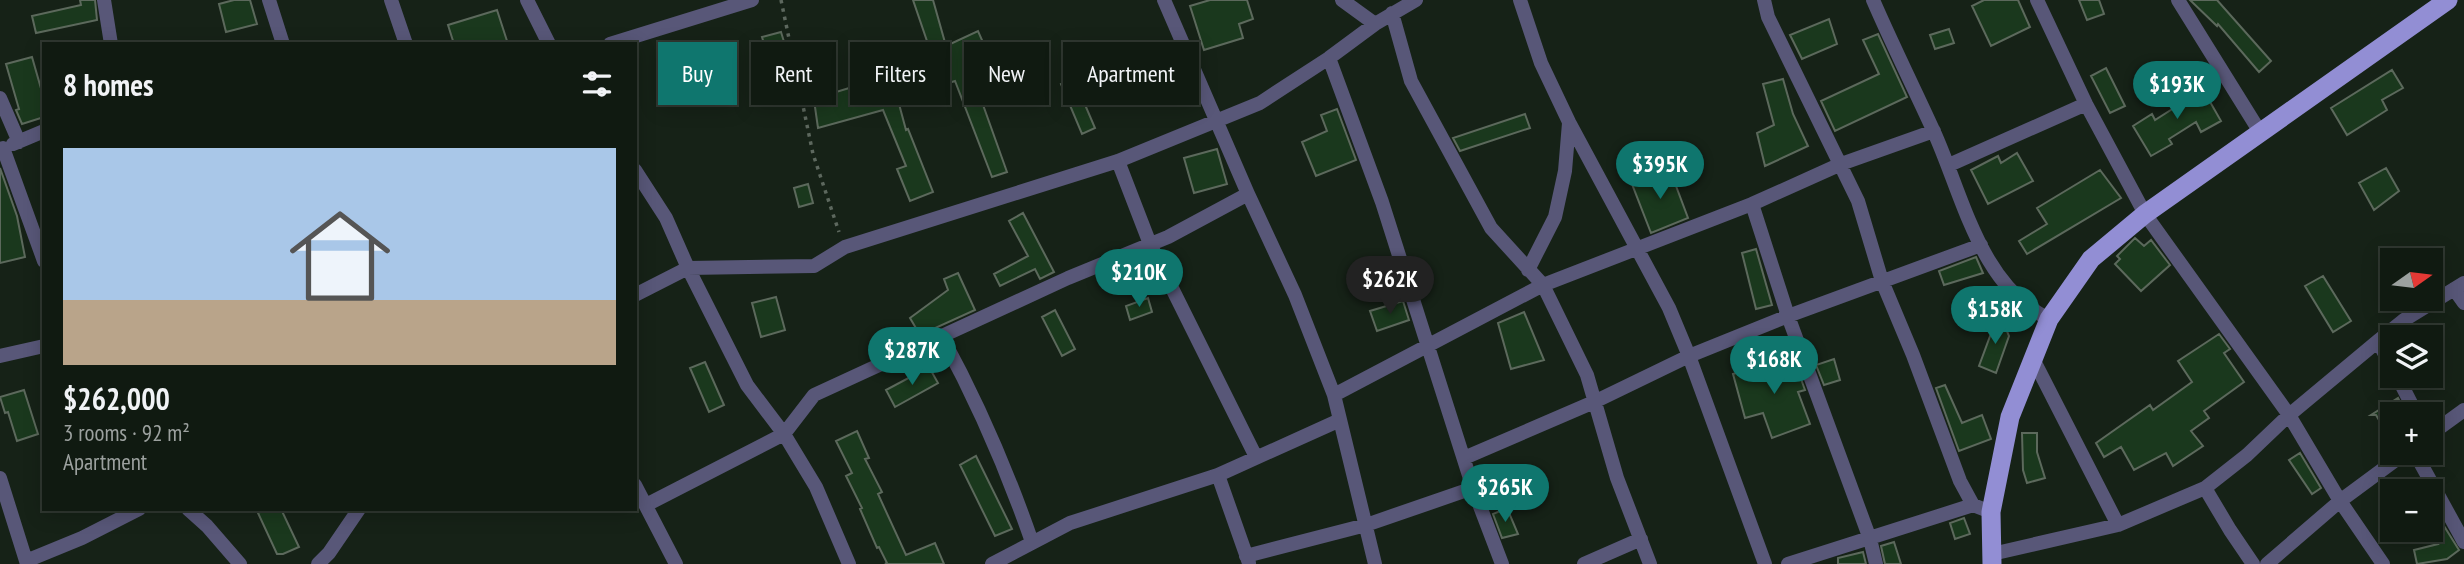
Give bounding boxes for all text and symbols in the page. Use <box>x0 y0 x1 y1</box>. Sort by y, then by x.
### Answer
chip: Buy <box>658 42 737 105</box>
chip: Rent <box>751 42 836 105</box>
chip: Filters <box>850 42 950 105</box>
chip: New <box>964 42 1049 105</box>
chip: Apartment <box>1063 42 1199 105</box>
pin: $193K <box>2128 61 2226 121</box>
text: 8 homes <box>63 65 154 104</box>
icon: filters <box>578 65 616 103</box>
text: $193K <box>2149 69 2205 98</box>
pin: $395K <box>1611 142 1709 201</box>
text: $395K <box>1632 149 1688 178</box>
icon: home <box>277 193 403 319</box>
north arrow <box>2380 248 2443 312</box>
map controls <box>2380 248 2443 542</box>
pin: $210K <box>1090 250 1188 309</box>
pin: $262K <box>1341 256 1439 316</box>
text: $210K <box>1111 257 1167 286</box>
text: $262K <box>1362 264 1418 293</box>
pin: $158K <box>1946 286 2044 346</box>
text: $158K <box>1967 294 2023 323</box>
button: layers <box>2380 325 2443 388</box>
pin: $287K <box>863 328 961 387</box>
text: $287K <box>884 335 940 364</box>
pin: $168K <box>1725 336 1823 396</box>
text: $168K <box>1746 344 1802 373</box>
text: $262,000 <box>63 379 170 418</box>
button: + <box>2380 402 2443 465</box>
text: 3 rooms · 92 m² <box>63 418 190 447</box>
text: Apartment <box>63 447 147 476</box>
pin: $265K <box>1456 464 1554 524</box>
text: $265K <box>1477 472 1533 501</box>
button: − <box>2380 479 2443 542</box>

